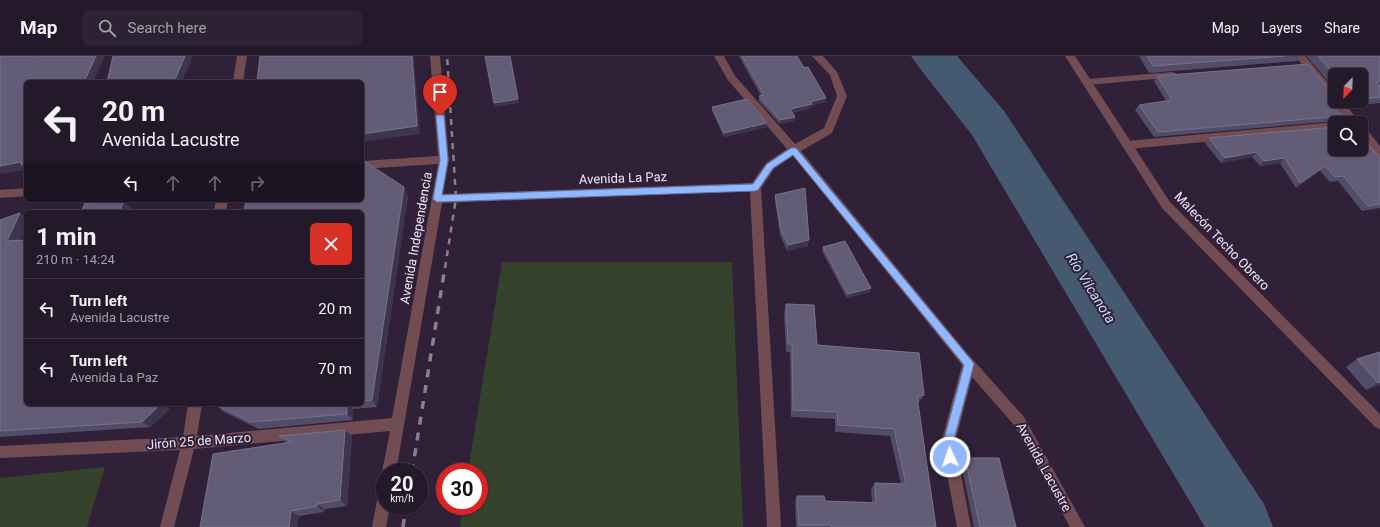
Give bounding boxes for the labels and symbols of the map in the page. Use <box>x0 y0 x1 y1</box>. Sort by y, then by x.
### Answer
north arrow <box>1328 68 1368 108</box>
pin <box>423 75 457 116</box>
street label: Avenida La Paz <box>579 169 668 187</box>
street label: Avenida Independencia <box>397 171 435 305</box>
street label: Malecón Techo Obrero <box>1171 189 1273 293</box>
water label: Río Vilcanota <box>1063 250 1119 326</box>
street label: Avenida Lacustre <box>1013 420 1075 514</box>
street label: Jirón 25 de Marzo <box>146 430 252 452</box>
position arrow <box>929 436 971 478</box>
speed limit sign: 30 <box>436 463 488 515</box>

